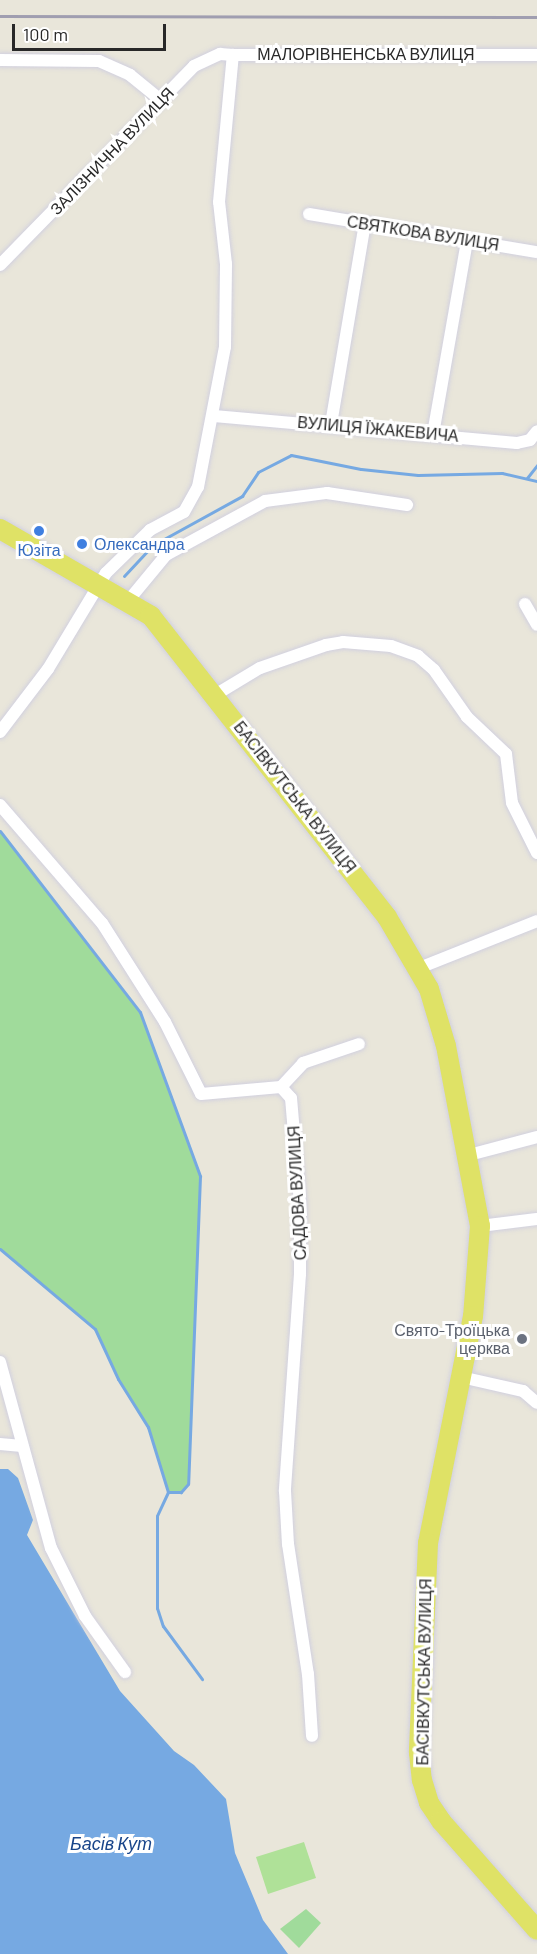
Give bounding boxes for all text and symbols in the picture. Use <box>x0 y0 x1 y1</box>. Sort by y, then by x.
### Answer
scale bar <box>15 12 170 50</box>
text: 100 m <box>23 23 68 45</box>
street label: МАЛОРІВНЕНСЬКА ВУЛИЦЯ <box>257 44 475 64</box>
street label: ЗАЛІЗНИЧНА ВУЛИЦЯ <box>46 83 178 219</box>
street label: СВЯТКОВА ВУЛИЦЯ <box>346 211 500 255</box>
street label: ВУЛИЦЯ ЇЖАКЕВИЧА <box>297 412 459 446</box>
marker: Юзіта <box>32 524 46 538</box>
place label: Олександра <box>94 534 185 554</box>
marker: Олександра <box>75 537 89 551</box>
place label: Юзіта <box>17 540 61 560</box>
street label: БАСІВКУТСЬКА ВУЛИЦЯ <box>230 717 360 877</box>
street label: САДОВА ВУЛИЦЯ <box>284 1125 310 1261</box>
place label: Свято-Троїцька церква <box>394 1320 510 1358</box>
marker: Свято-Троїцька церква <box>515 1332 529 1346</box>
street label: БАСІВКУТСЬКА ВУЛИЦЯ <box>413 1578 435 1766</box>
water label: Басів Кут <box>70 1832 152 1854</box>

